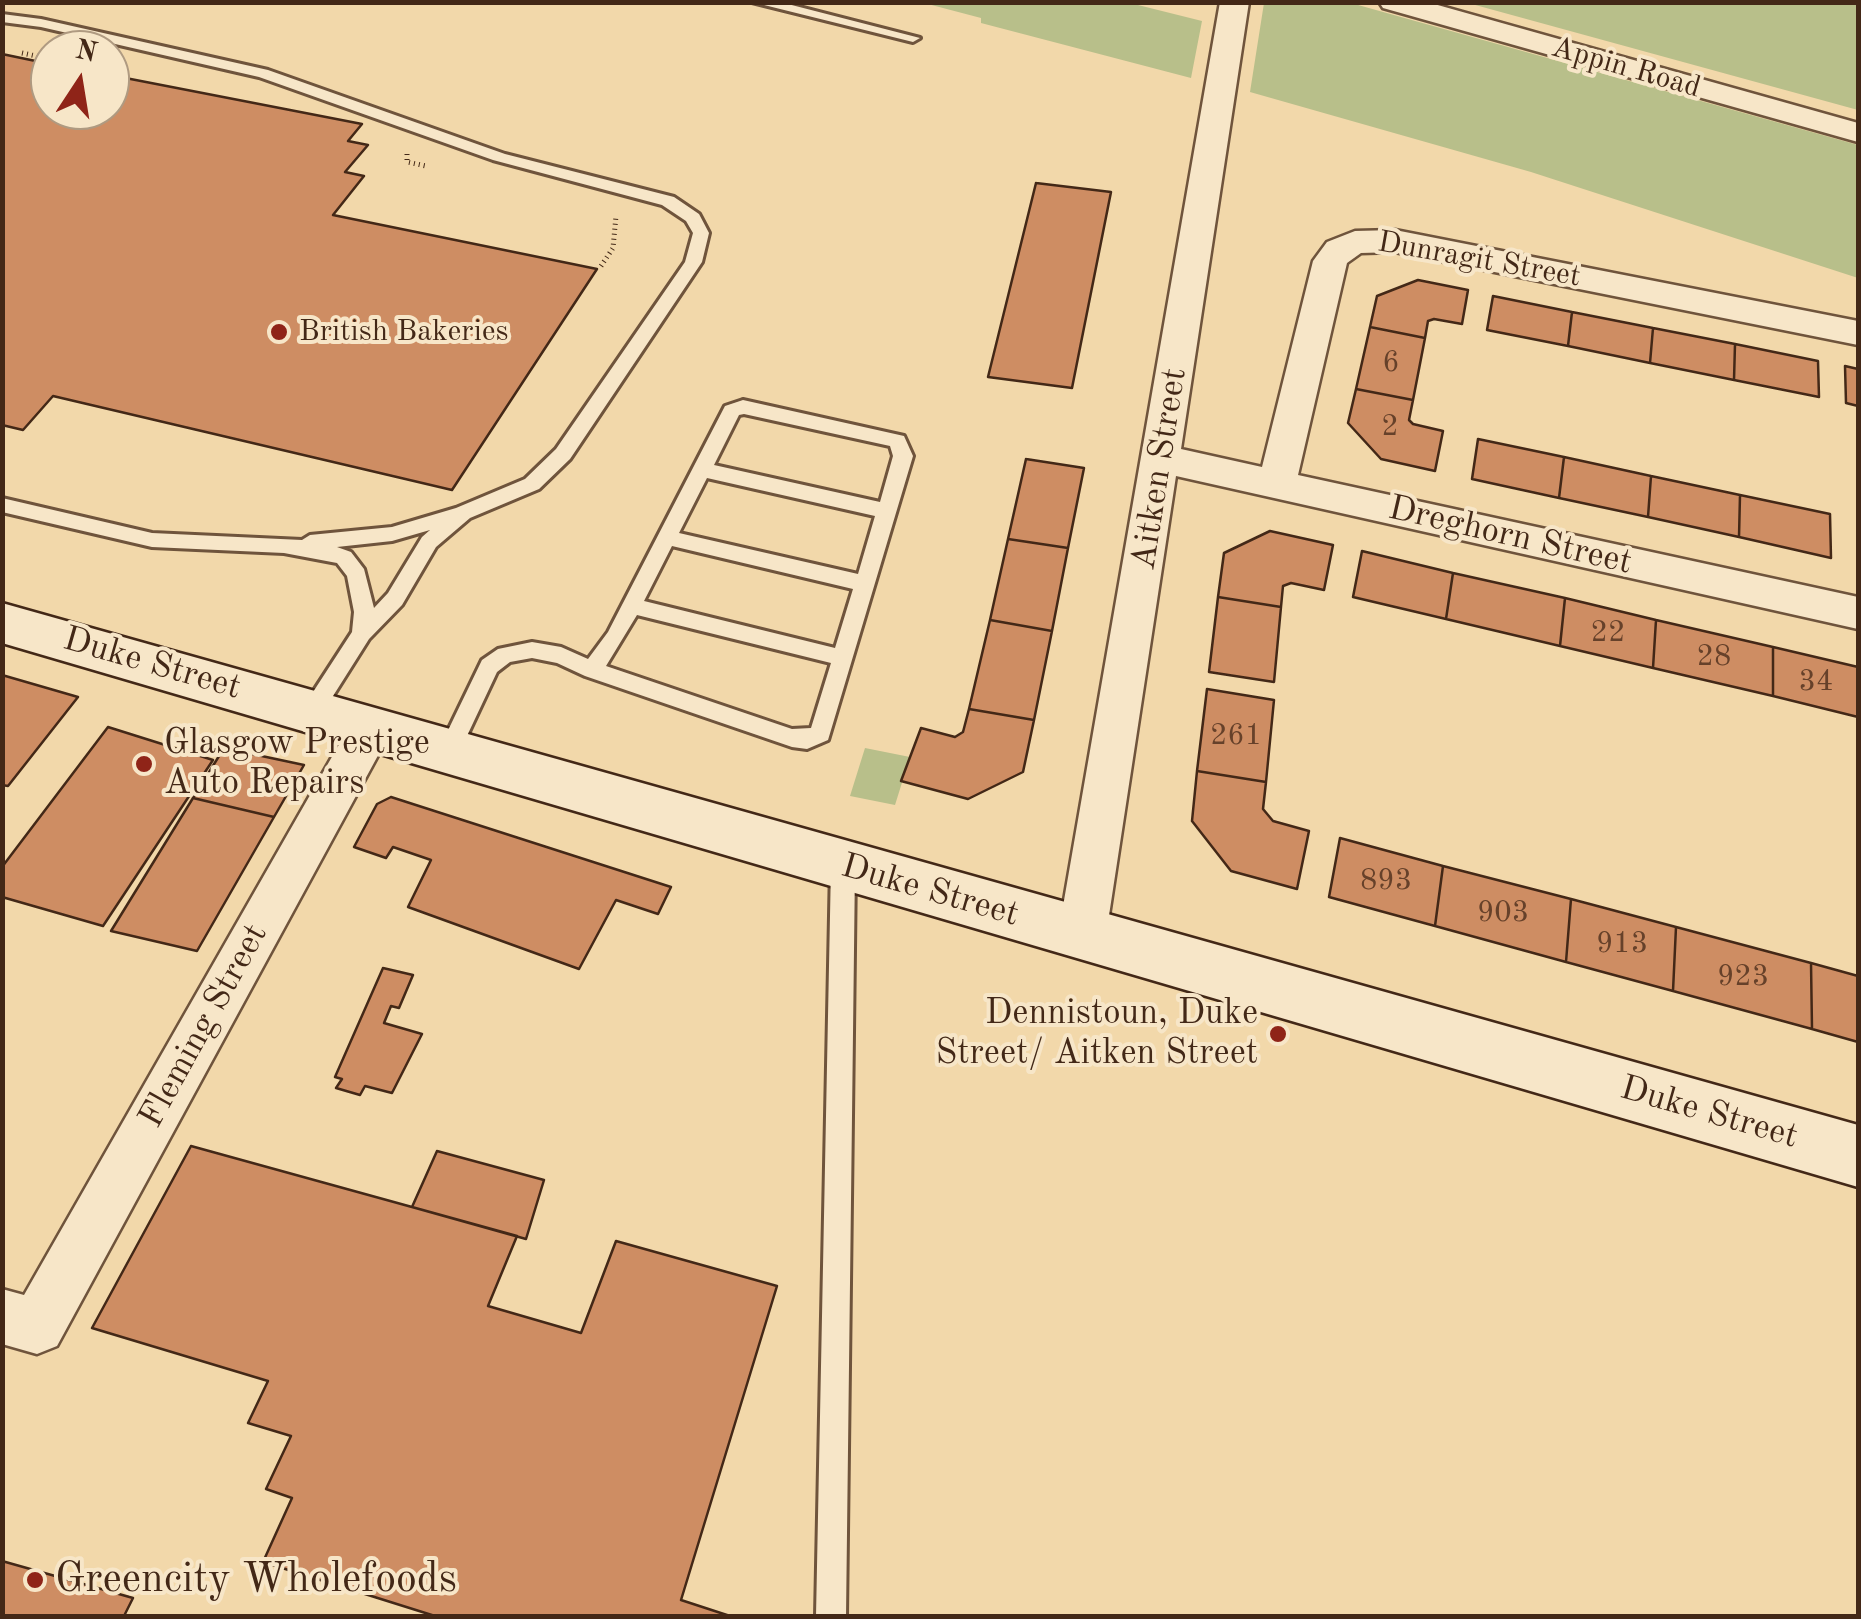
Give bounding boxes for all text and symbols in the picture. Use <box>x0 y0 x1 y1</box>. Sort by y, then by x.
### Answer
north arrow <box>30 30 130 130</box>
street label: Appin Road <box>1547 30 1705 106</box>
text: N <box>72 37 99 69</box>
street label: Dunragit Street <box>1375 224 1583 296</box>
place label: British Bakeries <box>299 314 509 350</box>
marker: British Bakeries <box>268 321 290 343</box>
house number: 6 <box>1382 345 1400 381</box>
street label: Aitken Street <box>1123 365 1197 573</box>
house number: 2 <box>1381 409 1399 445</box>
street label: Dreghorn Street <box>1384 488 1636 584</box>
house number: 22 <box>1591 615 1625 651</box>
street label: Duke Street <box>58 619 246 709</box>
house number: 28 <box>1697 639 1731 675</box>
house number: 34 <box>1799 664 1833 700</box>
house number: 261 <box>1210 718 1262 754</box>
place label: Glasgow Prestige Auto Repairs <box>164 723 430 805</box>
marker: Glasgow Prestige Auto Repairs <box>133 753 155 775</box>
street label: Duke Street <box>836 846 1024 936</box>
house number: 893 <box>1360 863 1412 899</box>
house number: 903 <box>1477 895 1529 931</box>
street label: Fleming Street <box>131 917 277 1135</box>
house number: 913 <box>1596 926 1648 962</box>
house number: 923 <box>1717 959 1769 995</box>
place label: Dennistoun, Duke Street/ Aitken Street <box>936 993 1258 1075</box>
marker: Dennistoun, Duke Street/ Aitken Street <box>1267 1023 1289 1045</box>
street label: Duke Street <box>1615 1068 1803 1158</box>
place label: Greencity Wholefoods <box>55 1555 457 1605</box>
marker: Greencity Wholefoods <box>24 1569 46 1591</box>

